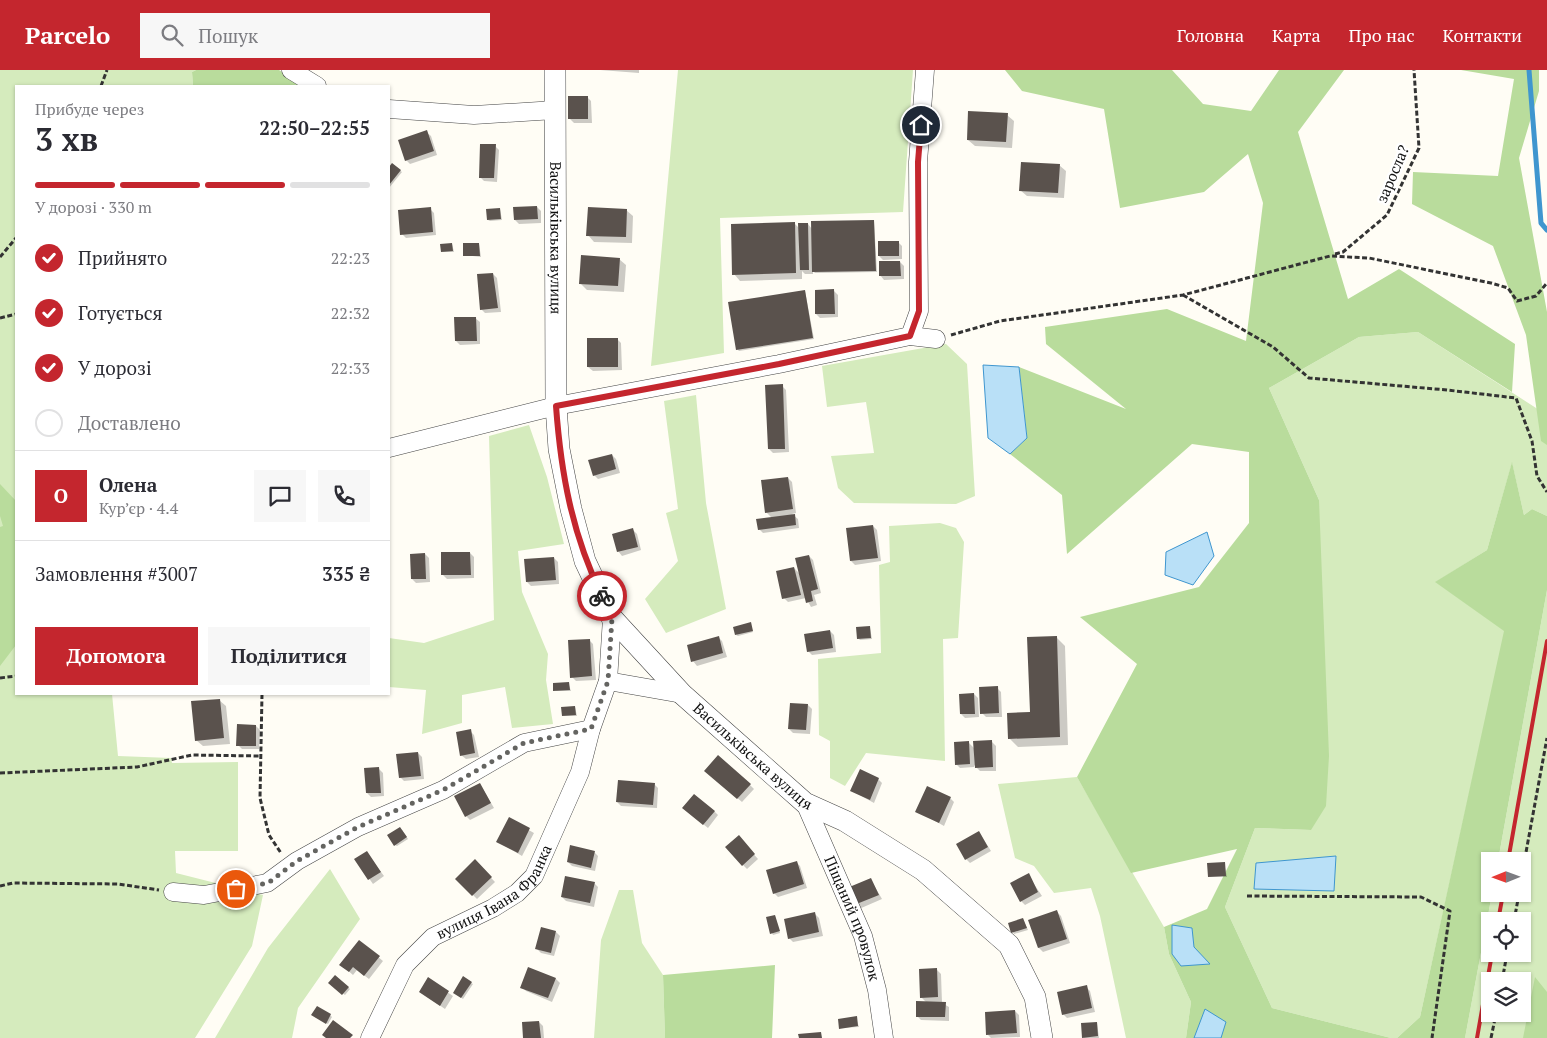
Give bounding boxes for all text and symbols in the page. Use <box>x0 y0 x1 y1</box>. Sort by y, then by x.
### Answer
search box <box>140 13 490 58</box>
text: Parcelo <box>25 19 110 51</box>
icon: search <box>158 21 186 49</box>
text: Пошук <box>198 23 258 48</box>
text: Головна <box>1177 23 1244 47</box>
text: Карта <box>1272 23 1321 47</box>
text: Про нас <box>1349 23 1415 47</box>
text: Контакти <box>1443 23 1522 47</box>
text: Прибуде через <box>35 98 144 120</box>
pin <box>900 104 942 146</box>
icon: home <box>907 111 935 139</box>
text: 22:50–22:55 <box>259 115 370 140</box>
text: 3 хв <box>35 118 98 160</box>
street label: заросла? <box>1371 142 1413 206</box>
street label: Васильківська вулиця <box>546 161 567 315</box>
text: У дорозі · 330 m <box>35 196 152 218</box>
icon: check <box>35 244 63 272</box>
text: Прийнято <box>78 245 167 270</box>
text: 22:23 <box>331 247 370 269</box>
icon: check <box>35 299 63 327</box>
text: Готується <box>78 300 163 325</box>
text: 22:32 <box>331 302 370 324</box>
icon: check <box>35 354 63 382</box>
text: У дорозі <box>78 355 152 380</box>
text: 22:33 <box>331 357 370 379</box>
text: Доставлено <box>78 410 181 435</box>
button: chat <box>254 470 306 522</box>
button: phone <box>318 470 370 522</box>
text: Олена <box>99 472 157 497</box>
text: О <box>54 483 68 508</box>
text: Кур’єр · 4.4 <box>99 497 178 519</box>
text: Замовлення #3007 <box>35 561 198 586</box>
text: 335 ₴ <box>322 561 370 586</box>
courier <box>577 571 627 621</box>
icon: bike <box>588 582 616 610</box>
button: Допомога <box>35 627 198 685</box>
button: Поділитися <box>208 627 370 685</box>
street label: Васильківська вулиця <box>689 698 816 814</box>
street label: вулиця Івана Франка <box>433 841 556 943</box>
street label: Піщаний провулок <box>820 852 885 984</box>
north arrow <box>1481 852 1531 902</box>
map controls <box>1481 852 1531 1022</box>
pin <box>215 868 257 910</box>
icon: bag <box>222 875 250 903</box>
button: locate <box>1481 912 1531 962</box>
button: layers <box>1481 972 1531 1022</box>

